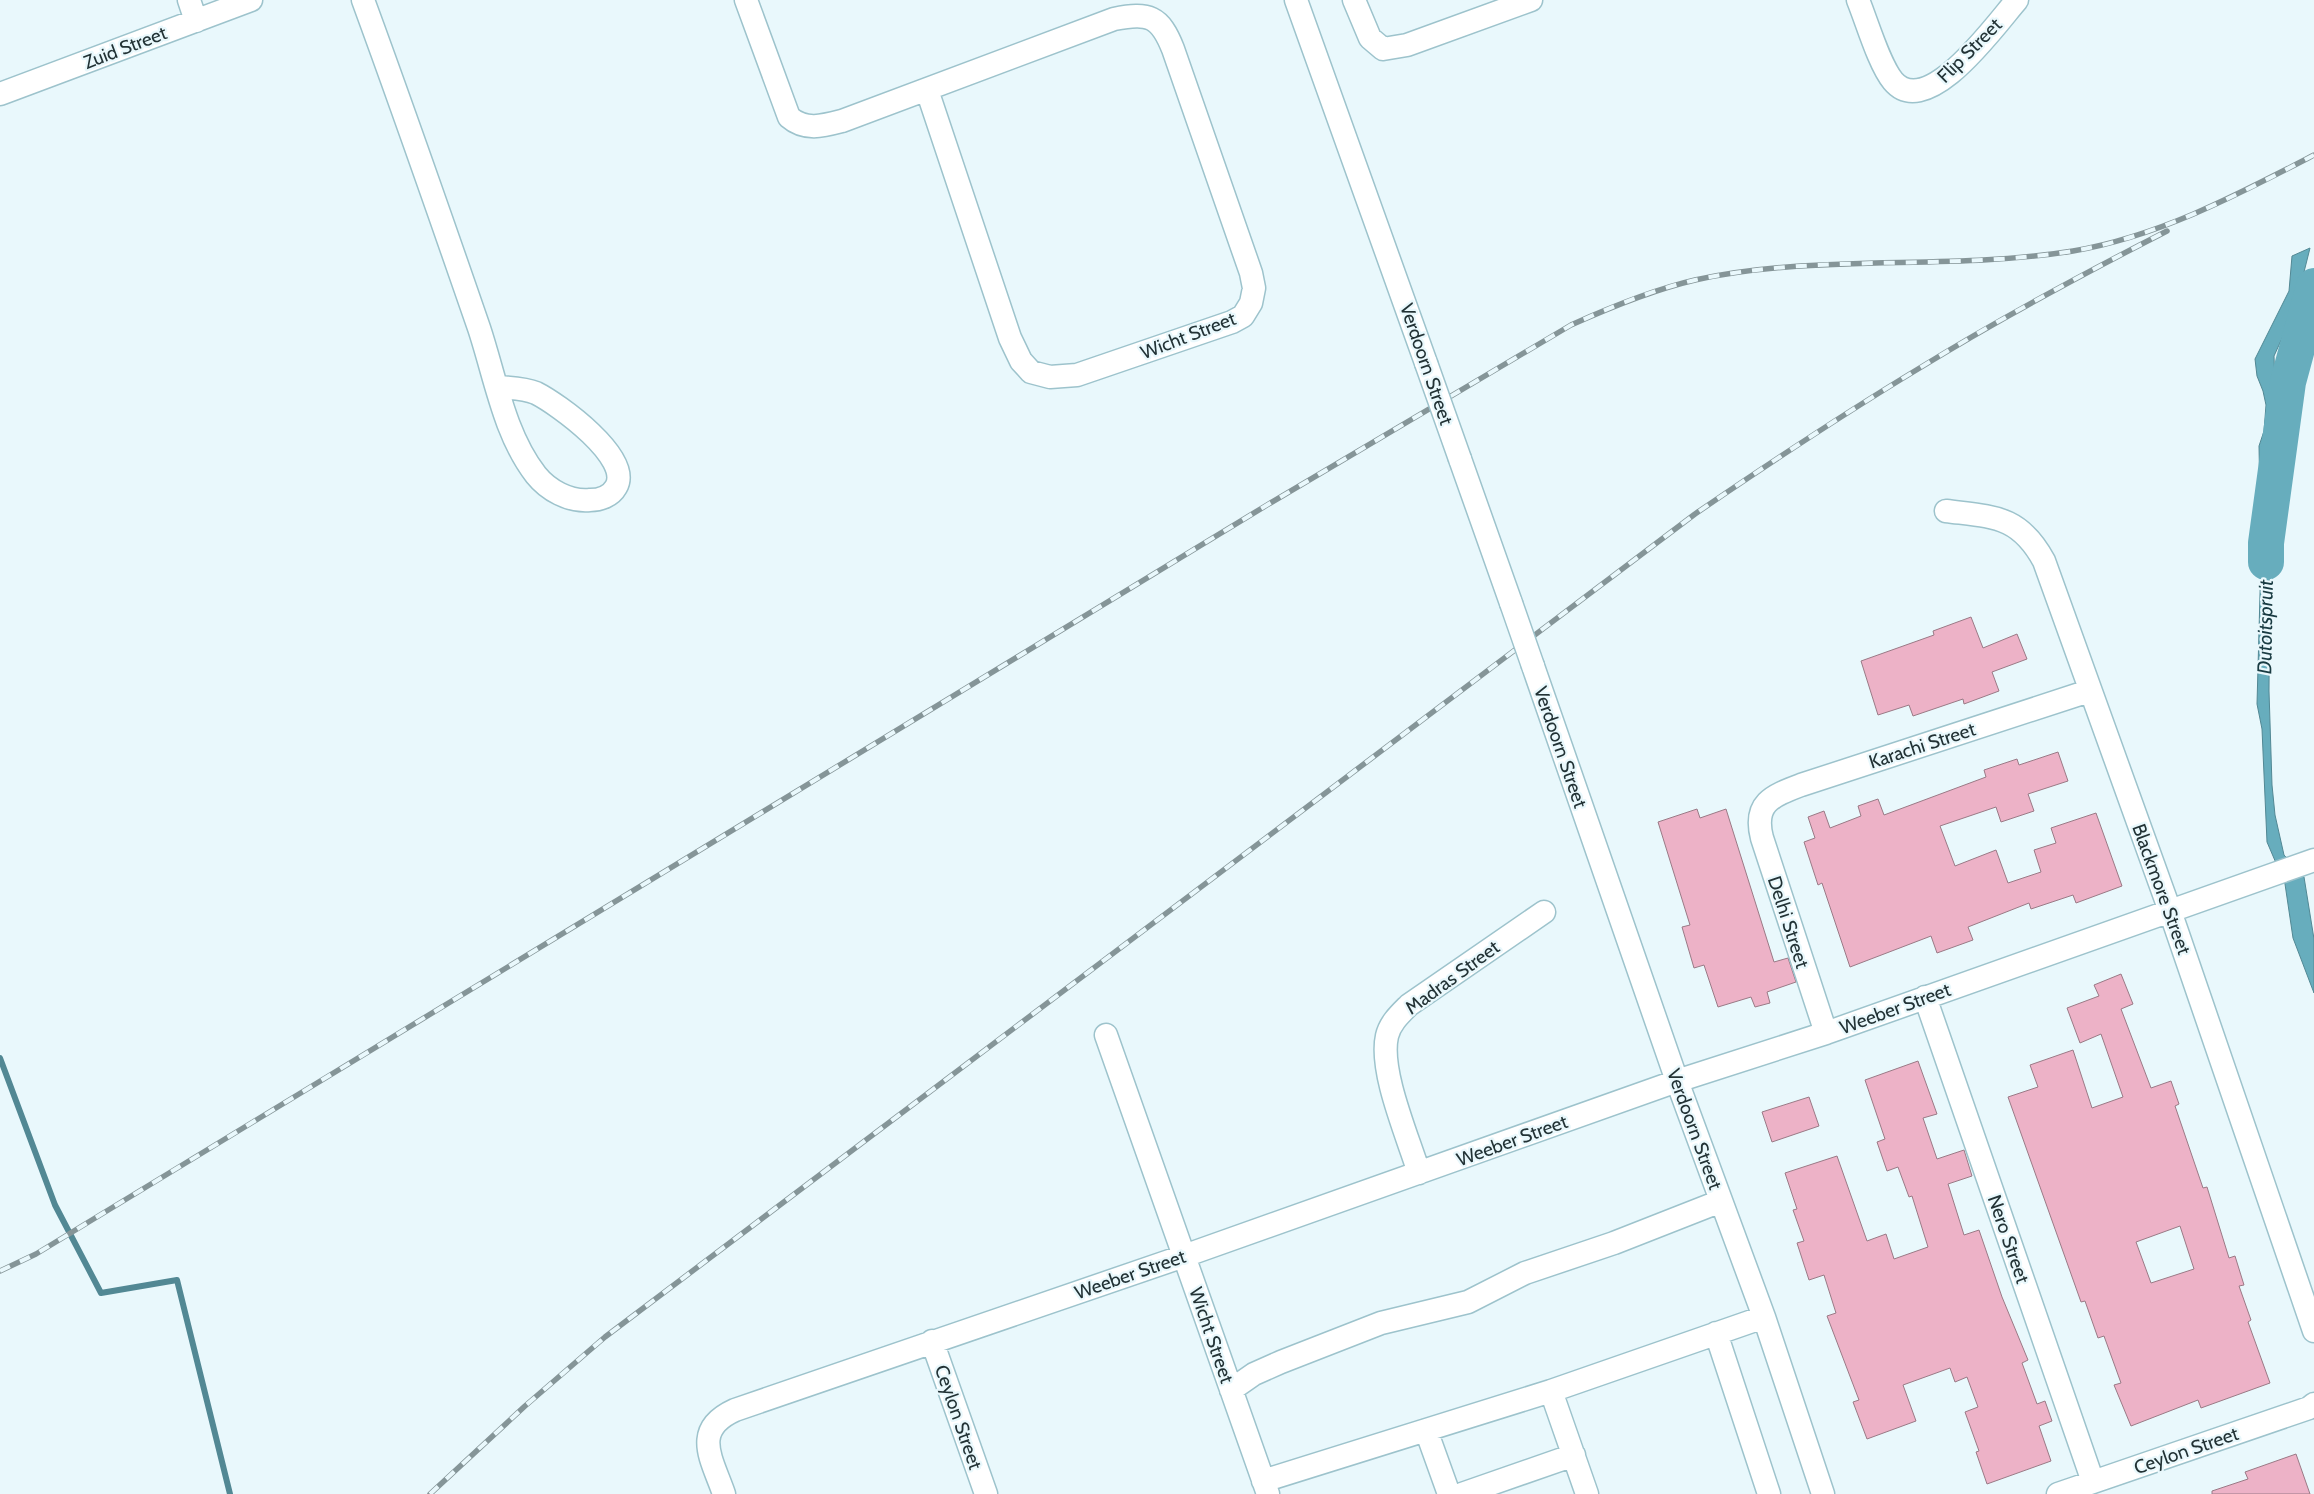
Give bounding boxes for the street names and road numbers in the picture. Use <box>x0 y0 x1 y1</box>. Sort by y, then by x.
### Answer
street label: Flip Street <box>1932 13 2007 88</box>
street label: Zuid Street <box>80 21 171 74</box>
street label: Verdoorn Street <box>1395 300 1458 429</box>
street label: Wicht Street <box>1137 307 1240 364</box>
street label: Verdoorn Street <box>1529 683 1592 812</box>
street label: Karachi Street <box>1866 717 1979 774</box>
street label: Blackmore Street <box>2127 821 2196 958</box>
street label: Delhi Street <box>1763 873 1814 972</box>
street label: Madras Street <box>1401 935 1504 1019</box>
street label: Weeber Street <box>1837 978 1954 1039</box>
street label: Verdoorn Street <box>1662 1066 1727 1193</box>
street label: Weeber Street <box>1454 1110 1571 1171</box>
street label: Nero Street <box>1983 1192 2035 1287</box>
street label: Weeber Street <box>1072 1245 1189 1304</box>
street label: Wicht Street <box>1184 1284 1239 1387</box>
street label: Ceylon Street <box>930 1362 987 1473</box>
street label: Ceylon Street <box>2131 1422 2242 1479</box>

